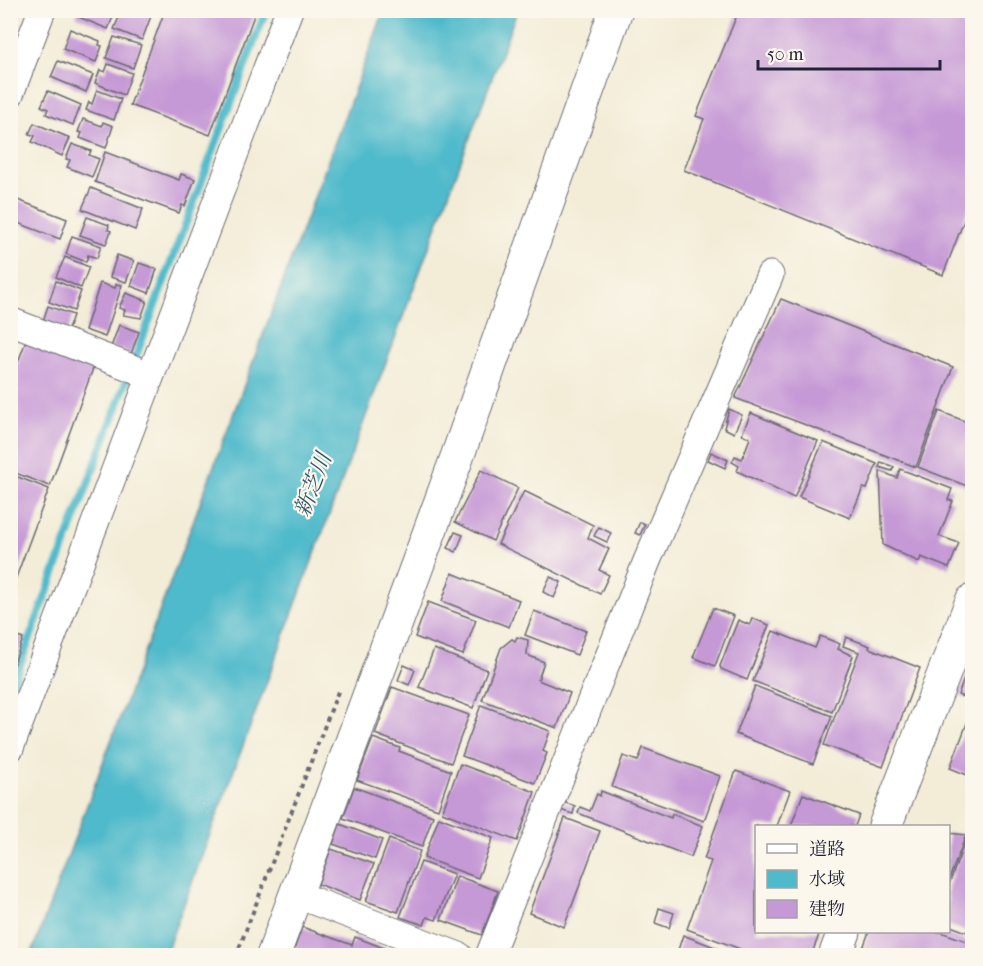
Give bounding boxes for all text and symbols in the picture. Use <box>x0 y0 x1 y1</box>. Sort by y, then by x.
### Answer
scale bar <box>758 33 940 71</box>
text: 50 m <box>767 44 804 65</box>
water label: 新芝川 <box>289 448 338 520</box>
legend <box>755 825 950 933</box>
text: 道路 <box>809 839 845 860</box>
text: 水域 <box>809 869 845 890</box>
text: 建物 <box>809 899 845 920</box>

